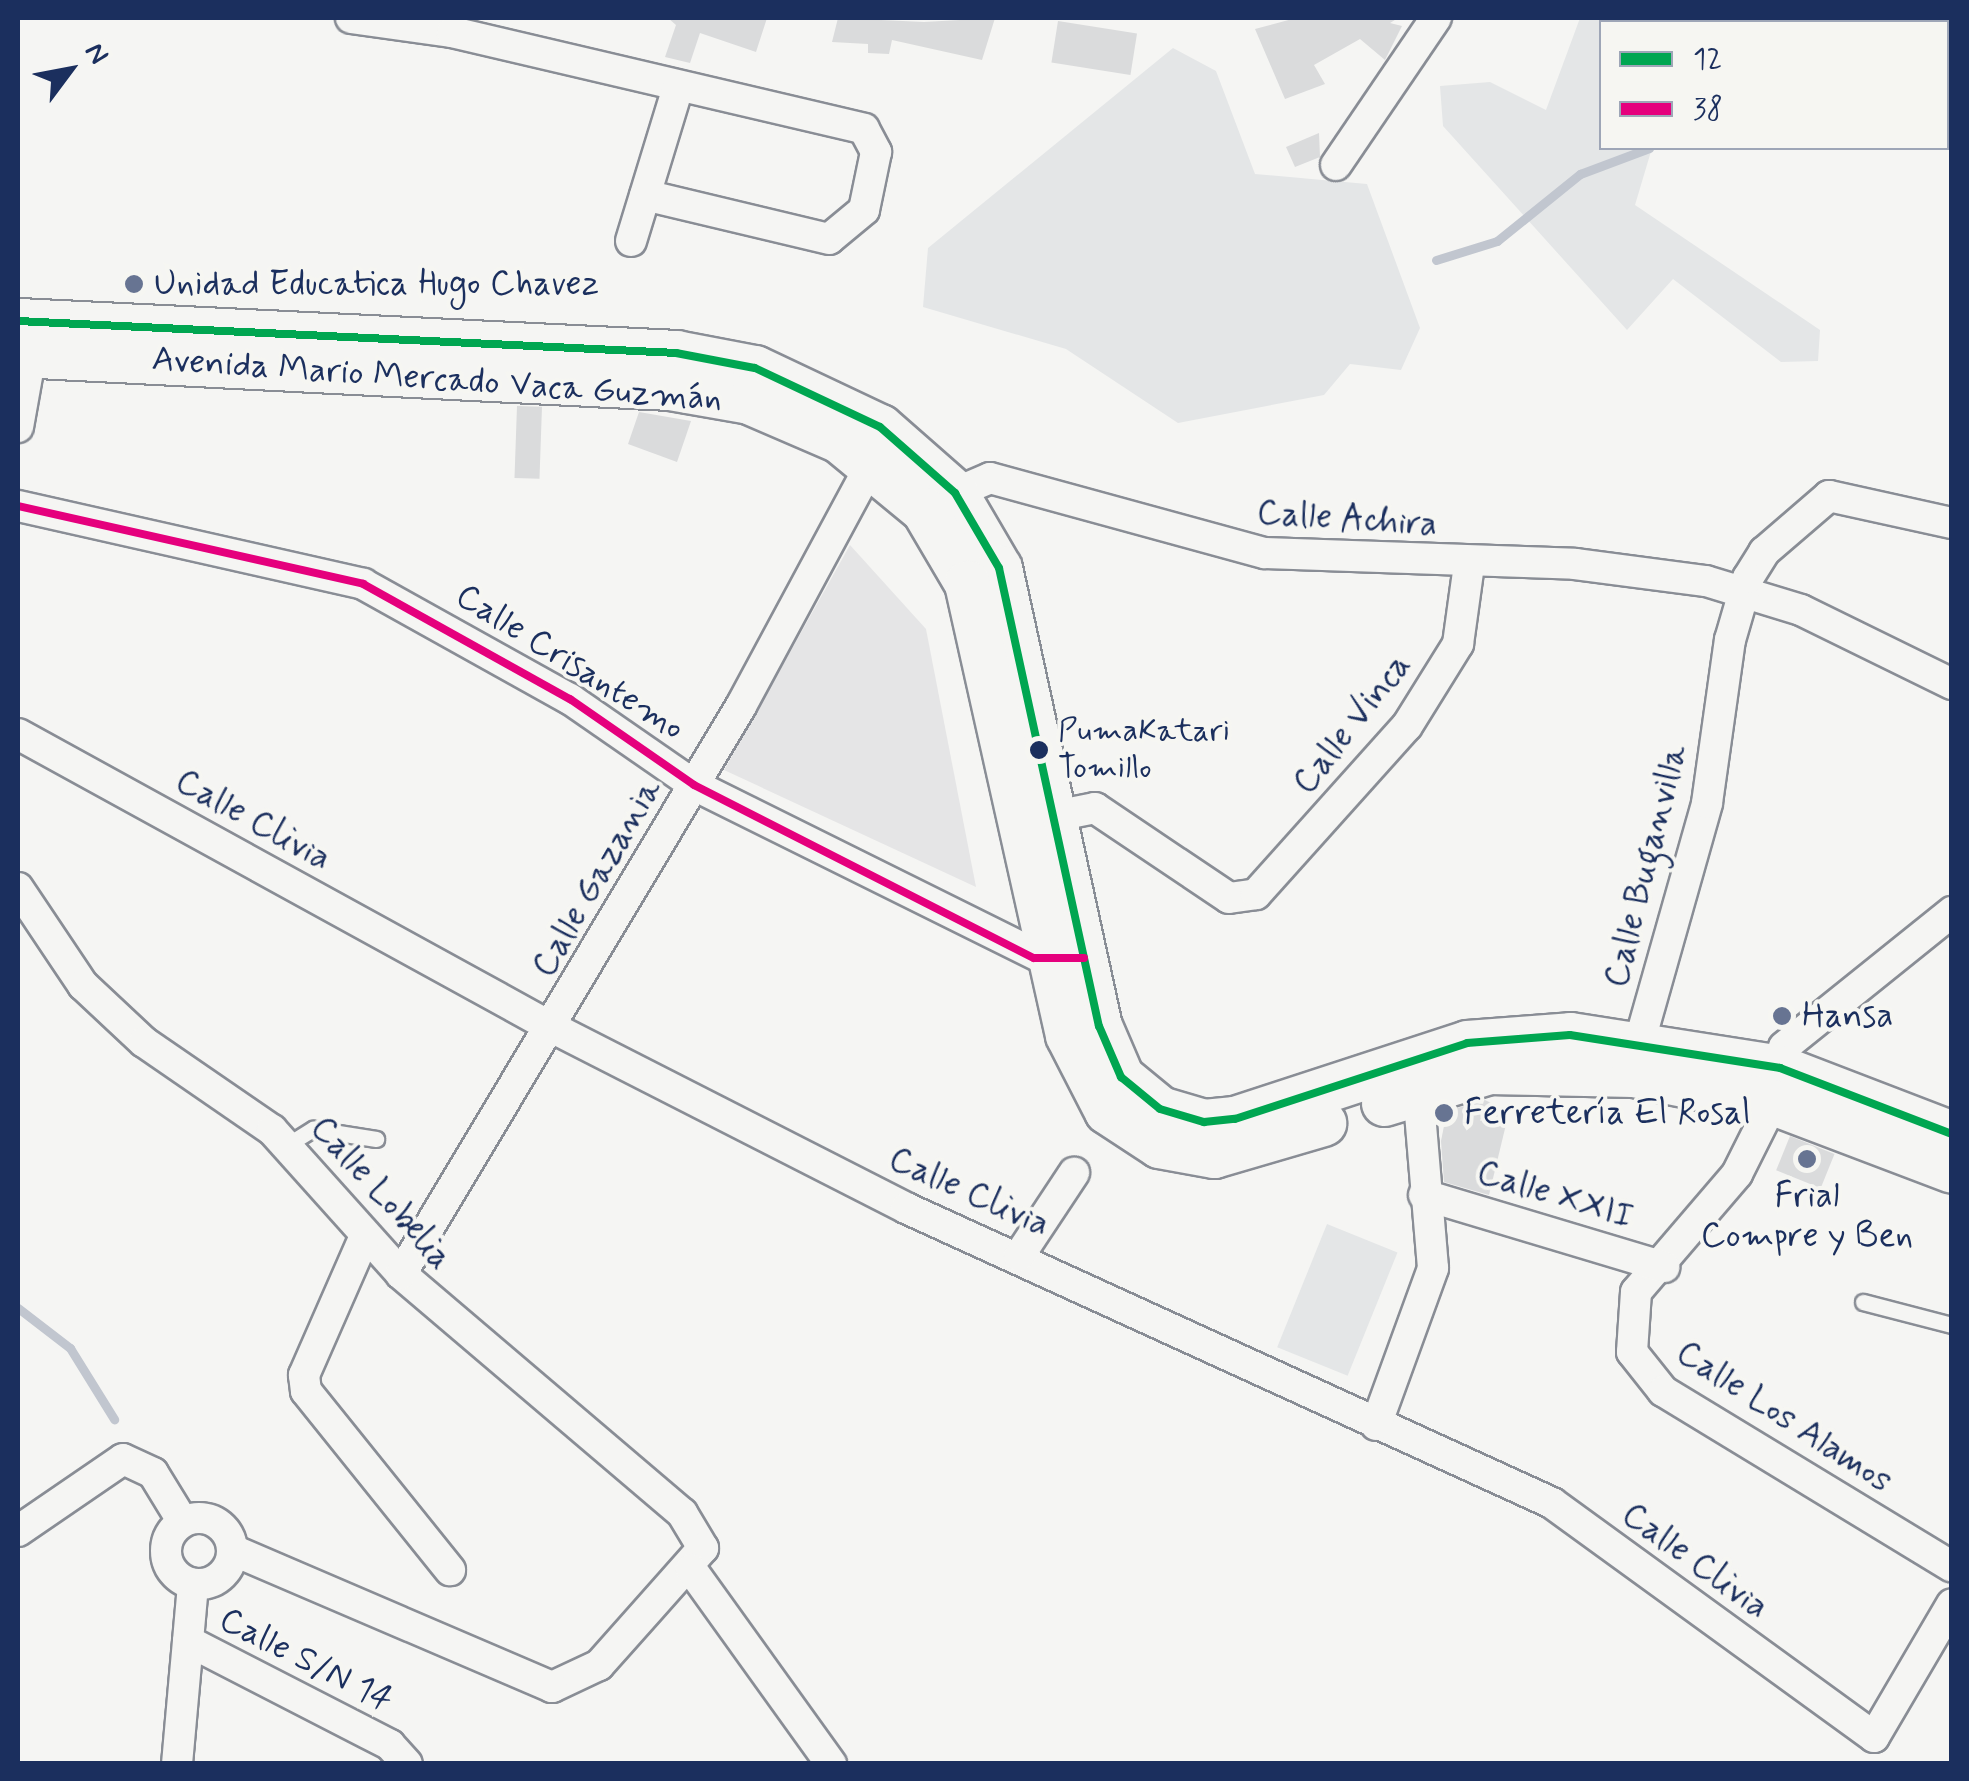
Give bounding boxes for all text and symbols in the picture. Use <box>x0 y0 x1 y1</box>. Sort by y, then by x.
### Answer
north arrow <box>20 20 120 120</box>
legend <box>1599 20 1949 150</box>
text: N <box>75 36 116 72</box>
text: 12 <box>1693 40 1722 79</box>
text: 38 <box>1693 90 1723 129</box>
place label: Unidad Educatica Hugo Chavez <box>154 263 605 305</box>
marker: Unidad Educatica Hugo Chavez <box>123 273 145 295</box>
street label: Avenida Mario Mercado Vaca Guzmán <box>154 338 720 420</box>
street label: Calle Achira <box>1255 492 1439 546</box>
street label: Calle Crisantemo <box>448 575 692 749</box>
street label: Calle Vinca <box>1284 646 1420 802</box>
place label: PumaKatari Tomillo <box>1058 713 1230 788</box>
marker: PumaKatari Tomillo <box>1029 740 1049 760</box>
street label: Calle Buganvilla <box>1596 744 1696 988</box>
street label: Calle Clivia <box>168 760 338 880</box>
street label: Calle Gazania <box>525 774 669 982</box>
place label: Hansa <box>1802 995 1893 1037</box>
marker: Hansa <box>1771 1005 1793 1027</box>
place label: Ferretería El Rosal <box>1464 1092 1748 1134</box>
marker: Ferretería El Rosal <box>1433 1102 1455 1124</box>
street label: Calle Lobelia <box>301 1107 461 1279</box>
street label: Calle Clivia <box>882 1138 1056 1246</box>
marker: Frial Compre y Ben <box>1796 1148 1818 1170</box>
street label: Calle XXII <box>1467 1150 1643 1240</box>
place label: Frial Compre y Ben <box>1701 1175 1913 1257</box>
street label: Calle Los Alamos <box>1665 1330 1903 1504</box>
street label: Calle Clivia <box>1613 1494 1777 1628</box>
street label: Calle S/N 14 <box>212 1598 400 1722</box>

